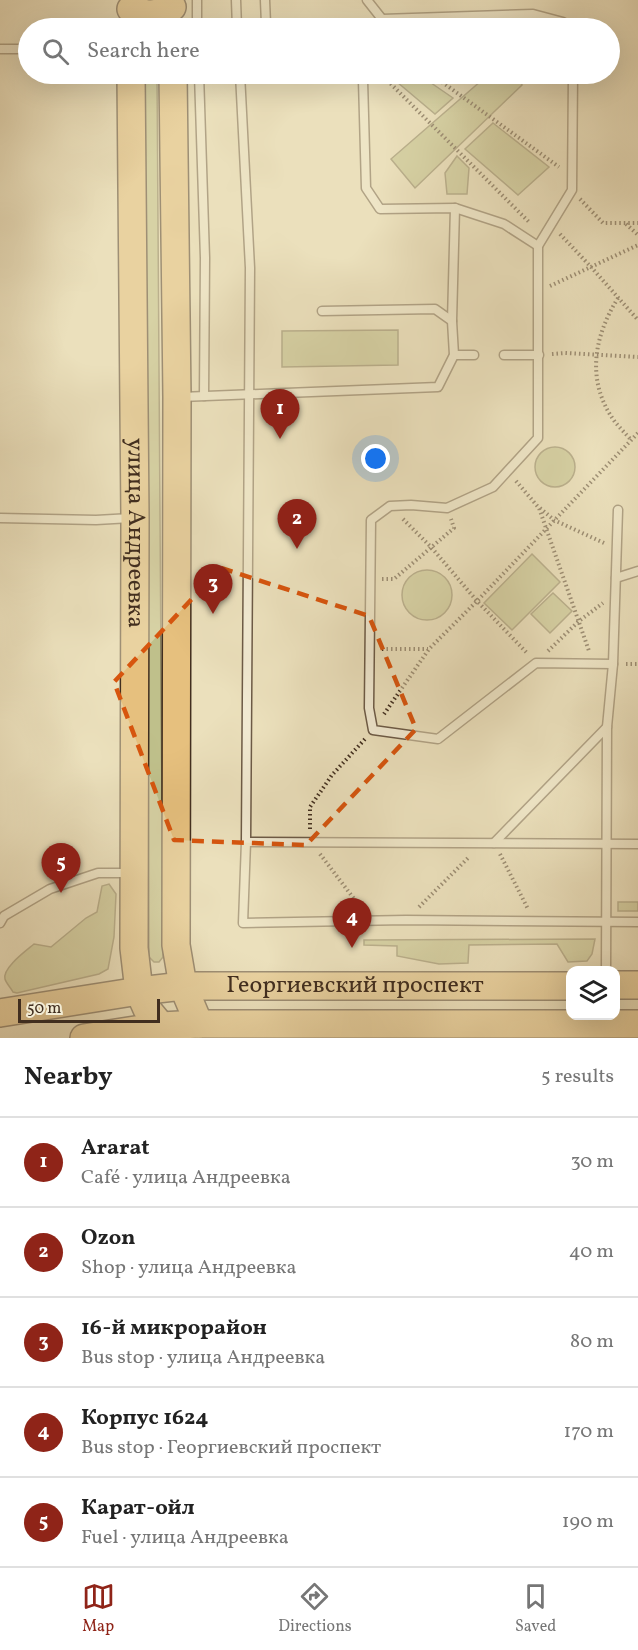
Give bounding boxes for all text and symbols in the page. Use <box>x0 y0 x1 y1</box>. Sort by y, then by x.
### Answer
search box <box>18 18 620 84</box>
icon: search <box>39 35 72 68</box>
text: Search here <box>87 36 200 67</box>
pin: 1 <box>260 390 300 439</box>
street label: улица Андреевка <box>117 438 152 628</box>
your location <box>361 444 390 473</box>
pin: 2 <box>278 500 316 549</box>
pin: 3 <box>194 564 232 614</box>
pin: 5 <box>42 844 80 893</box>
pin: 4 <box>332 898 372 948</box>
map controls <box>566 966 620 1020</box>
button: layers <box>566 966 620 1020</box>
street label: Георгиевский проспект <box>226 969 484 1003</box>
scale bar <box>18 996 160 1024</box>
text: 50 m <box>27 998 61 1020</box>
text: Nearby <box>24 1059 113 1095</box>
text: 5 results <box>541 1063 614 1091</box>
text: Ararat <box>81 1133 149 1164</box>
text: 1 <box>39 1148 48 1176</box>
text: 30 m <box>570 1148 614 1176</box>
text: Café · улица Андреевка <box>81 1164 291 1192</box>
text: Ozon <box>81 1223 136 1254</box>
text: 2 <box>38 1238 49 1266</box>
text: 40 m <box>569 1238 614 1266</box>
text: Shop · улица Андреевка <box>81 1254 296 1282</box>
text: 16-й микрорайон <box>81 1313 267 1344</box>
text: 3 <box>38 1328 49 1356</box>
text: 80 m <box>570 1328 614 1356</box>
text: Bus stop · улица Андреевка <box>81 1344 325 1372</box>
text: Корпус 1624 <box>81 1403 209 1434</box>
text: 4 <box>37 1418 50 1446</box>
text: 170 m <box>564 1418 614 1446</box>
text: Bus stop · Георгиевский проспект <box>81 1434 381 1462</box>
text: Карат-ойл <box>81 1493 195 1524</box>
text: 5 <box>39 1508 48 1536</box>
text: 190 m <box>562 1508 614 1536</box>
text: Fuel · улица Андреевка <box>81 1524 289 1552</box>
tab: Map <box>82 1580 115 1638</box>
tab: Directions <box>278 1580 352 1638</box>
tab: Saved <box>515 1580 556 1638</box>

